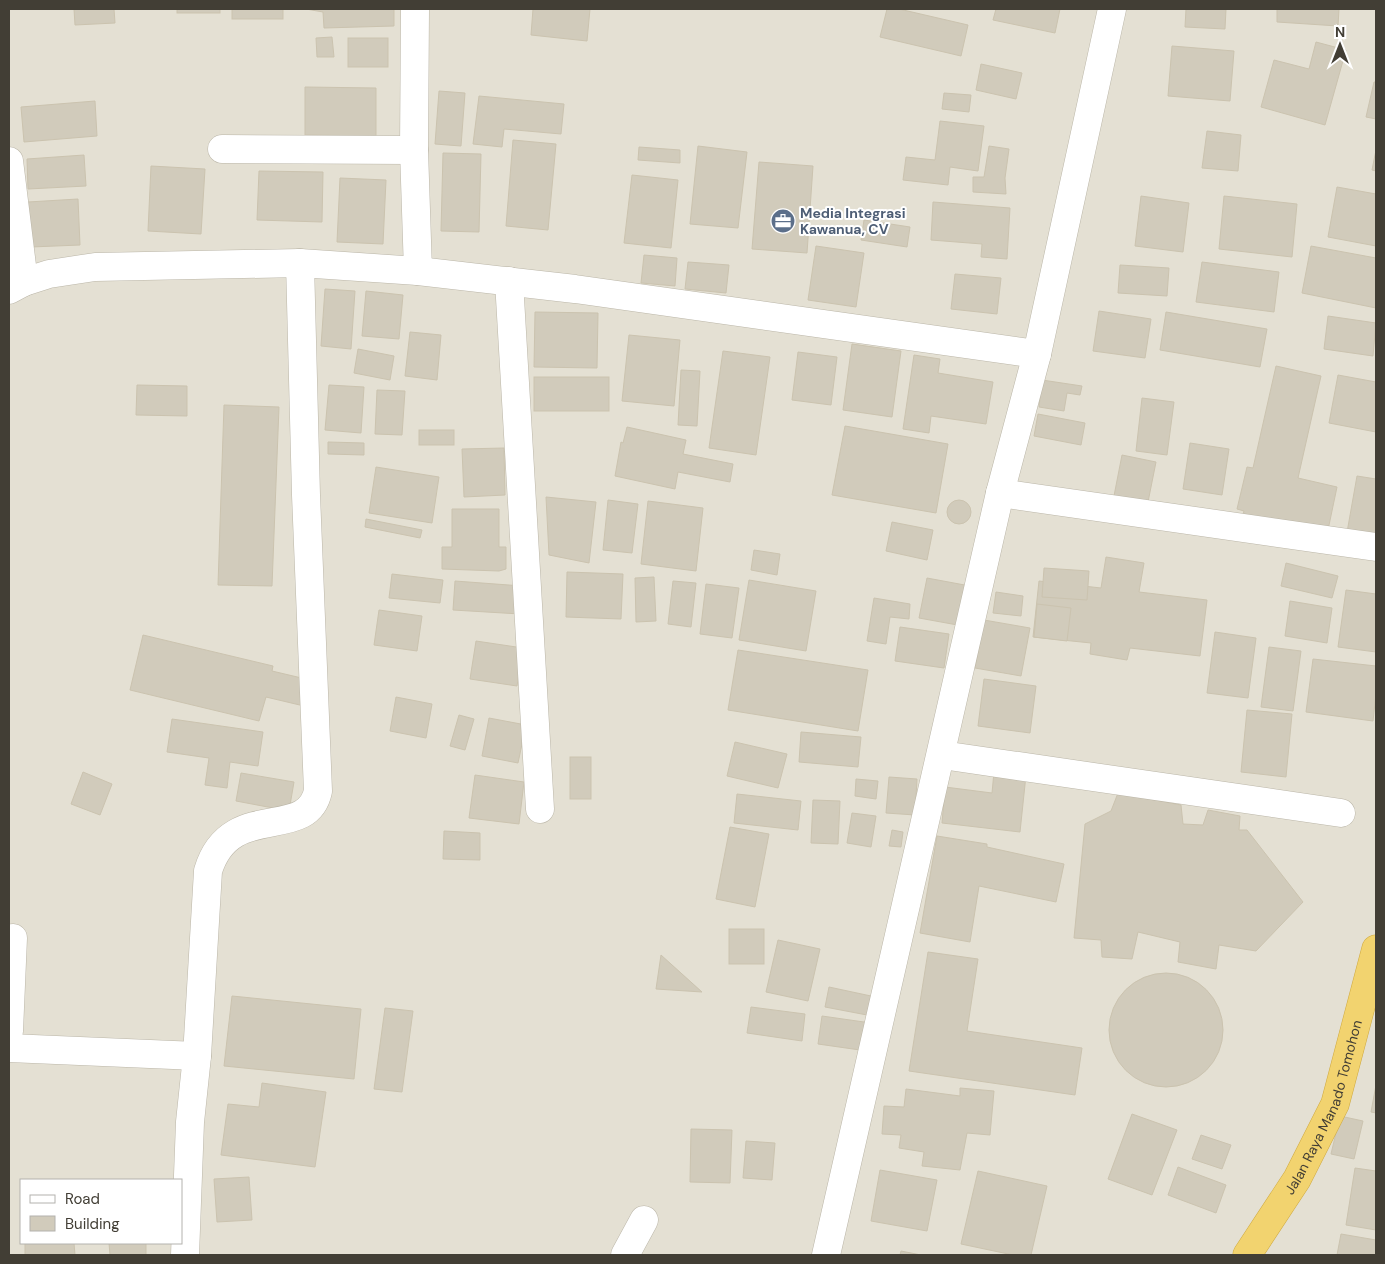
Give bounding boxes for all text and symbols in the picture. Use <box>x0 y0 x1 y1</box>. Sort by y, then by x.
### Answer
north arrow <box>1315 20 1365 70</box>
text: N <box>1335 23 1345 41</box>
place label: Media Integrasi Kawanua, CV <box>800 204 906 238</box>
office icon: Media Integrasi Kawanua, CV <box>770 208 796 234</box>
street label: Jalan Raya Manado Tomohon <box>1280 1018 1366 1198</box>
legend <box>20 1179 182 1244</box>
text: Road <box>65 1189 100 1209</box>
text: Building <box>65 1214 120 1234</box>

